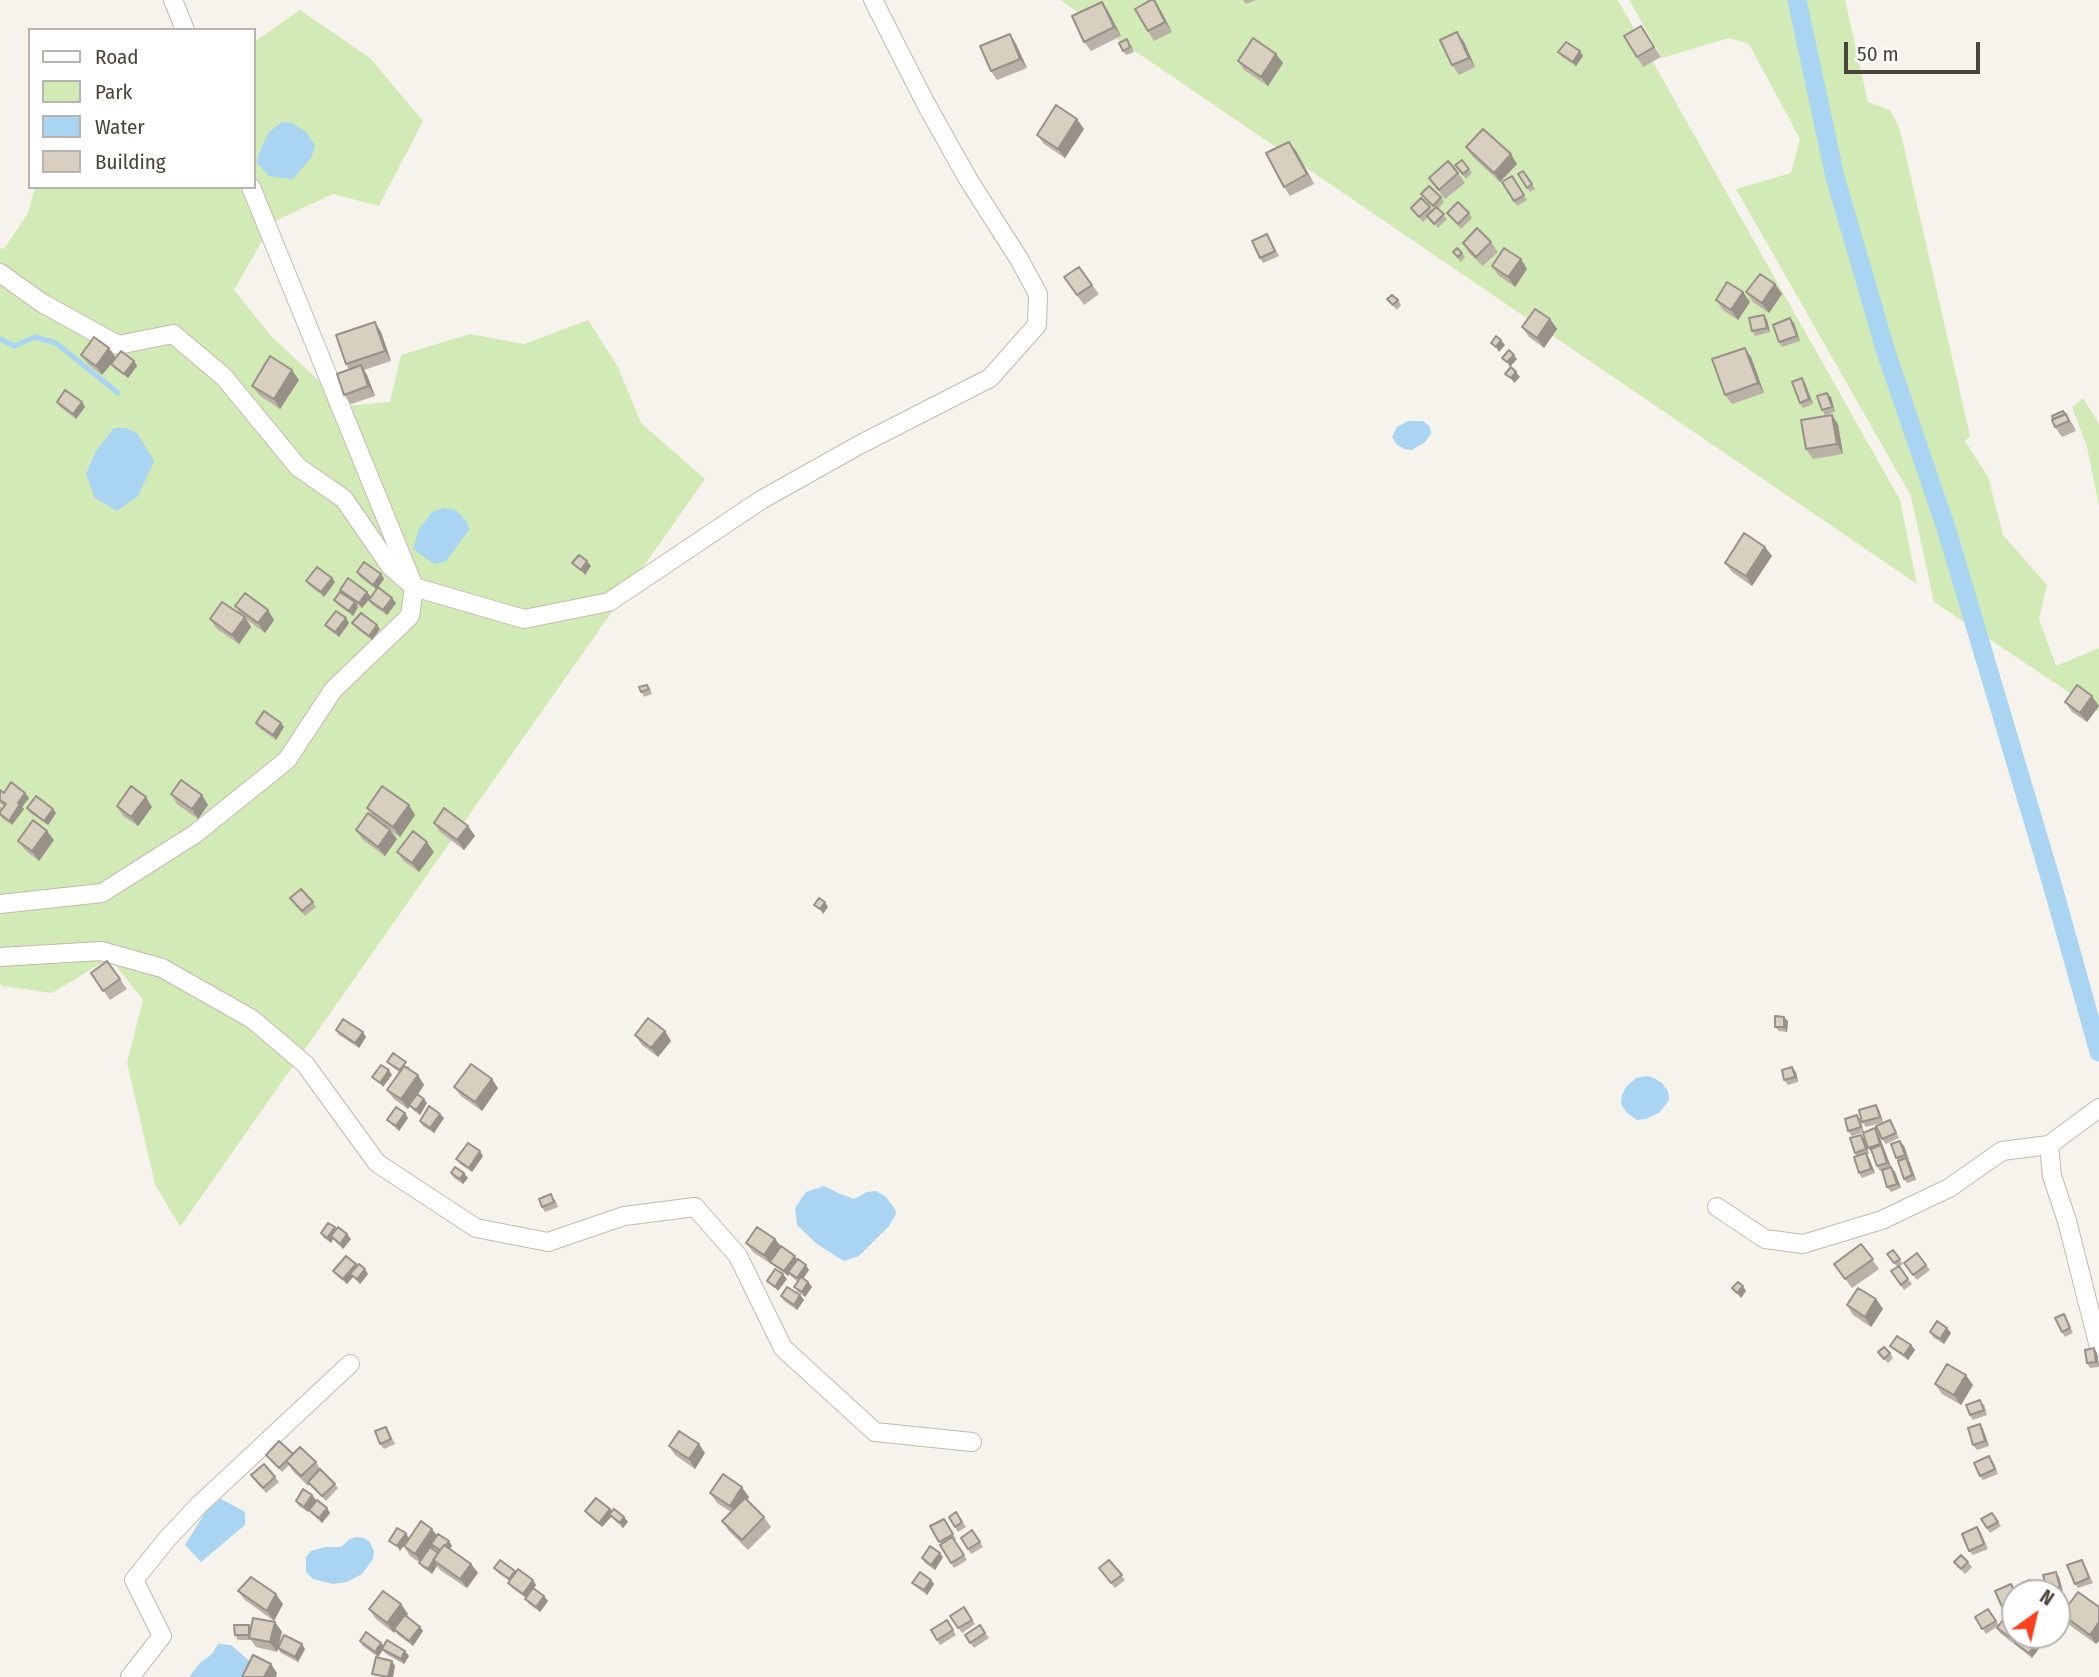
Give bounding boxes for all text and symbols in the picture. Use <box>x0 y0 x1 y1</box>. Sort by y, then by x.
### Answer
legend <box>28 28 256 189</box>
scale bar <box>1847 28 1983 72</box>
text: 50 m <box>1857 41 1899 67</box>
text: Road <box>95 44 139 70</box>
text: Park <box>95 79 132 105</box>
text: Water <box>95 114 145 140</box>
text: Building <box>95 149 166 175</box>
north arrow <box>2001 1579 2071 1649</box>
text: N <box>2036 1585 2058 1611</box>

